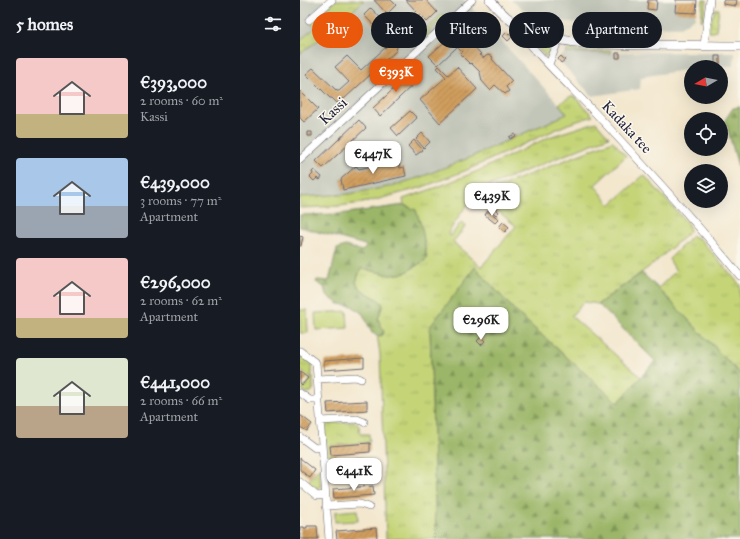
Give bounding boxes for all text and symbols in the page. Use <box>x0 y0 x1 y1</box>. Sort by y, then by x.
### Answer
chip: Buy <box>312 12 363 48</box>
chip: Rent <box>371 12 427 48</box>
chip: Filters <box>435 12 501 48</box>
chip: New <box>509 12 564 48</box>
chip: Apartment <box>572 12 662 48</box>
icon: filters <box>262 13 284 35</box>
text: 5 homes <box>16 14 73 35</box>
pin: €393K <box>368 59 424 93</box>
north arrow <box>684 60 728 104</box>
map controls <box>684 60 728 208</box>
text: €393K <box>379 64 413 80</box>
text: €393,000 <box>140 72 207 93</box>
icon: home <box>48 74 96 122</box>
text: 2 rooms · 60 m² <box>140 93 223 109</box>
street label: Kassi <box>315 93 351 129</box>
street label: Kadaka tee <box>598 97 656 157</box>
text: Kassi <box>140 109 168 125</box>
button: locate <box>684 112 728 156</box>
pin: €447K <box>345 141 401 175</box>
text: €447K <box>354 146 392 162</box>
button: layers <box>684 164 728 208</box>
text: €439,000 <box>140 172 210 193</box>
icon: home <box>48 174 96 222</box>
pin: €439K <box>464 183 520 217</box>
text: €439K <box>474 188 510 204</box>
text: 3 rooms · 77 m² <box>140 193 222 209</box>
text: Apartment <box>140 209 198 225</box>
text: €296,000 <box>140 272 211 293</box>
icon: home <box>48 274 96 322</box>
text: 2 rooms · 62 m² <box>140 293 222 309</box>
pin: €296K <box>453 307 509 341</box>
text: Apartment <box>140 309 198 325</box>
text: €296K <box>462 312 500 328</box>
text: €441,000 <box>140 372 210 393</box>
icon: home <box>48 374 96 422</box>
text: 2 rooms · 66 m² <box>140 393 222 409</box>
text: Apartment <box>140 409 198 425</box>
pin: €441K <box>326 458 382 492</box>
text: €441K <box>336 463 372 479</box>

